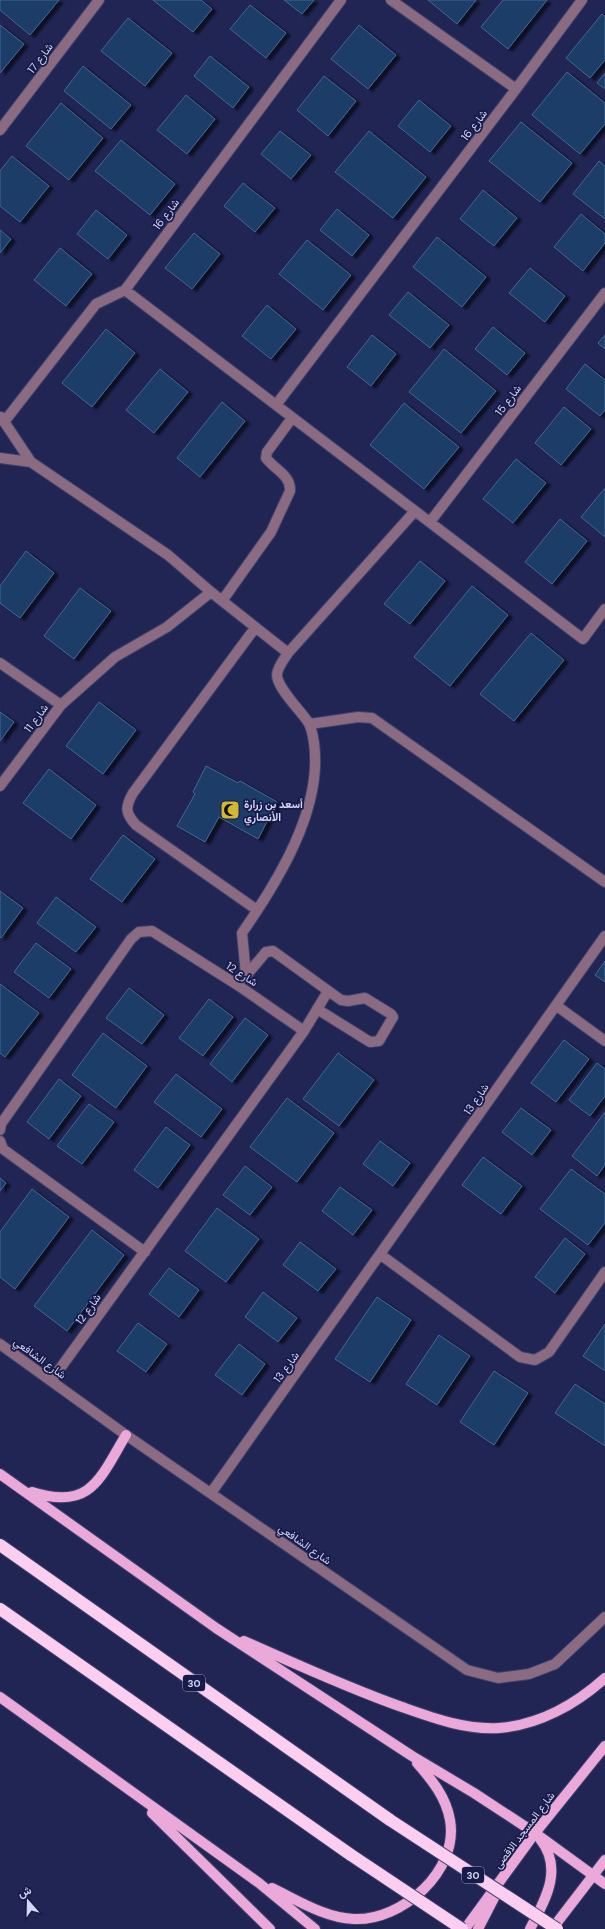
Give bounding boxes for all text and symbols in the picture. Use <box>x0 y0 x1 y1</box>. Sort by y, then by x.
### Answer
street label: شارع 17 <box>24 40 57 77</box>
street label: شارع 16 <box>458 106 491 144</box>
street label: شارع 16 <box>150 195 183 233</box>
street label: شارع 15 <box>492 381 525 419</box>
street label: شارع 11 <box>21 701 52 736</box>
place label: أسعد بن زرارة الأنصاري <box>244 797 303 826</box>
mosque icon: أسعد بن زرارة الأنصاري <box>219 799 241 821</box>
street label: شارع 12 <box>223 959 261 990</box>
street label: شارع 13 <box>460 1080 493 1118</box>
street label: شارع 12 <box>72 1291 105 1328</box>
street label: شارع الشافعي <box>9 1334 69 1384</box>
street label: شارع 13 <box>270 1348 303 1386</box>
street label: شارع الشافعي <box>274 1521 334 1570</box>
road number: 30 <box>183 1675 205 1691</box>
street label: شارع المسجد الاقصى <box>490 1788 559 1872</box>
road number: 30 <box>462 1867 484 1883</box>
north arrow <box>8 1881 48 1921</box>
text: ش <box>16 1883 33 1900</box>

